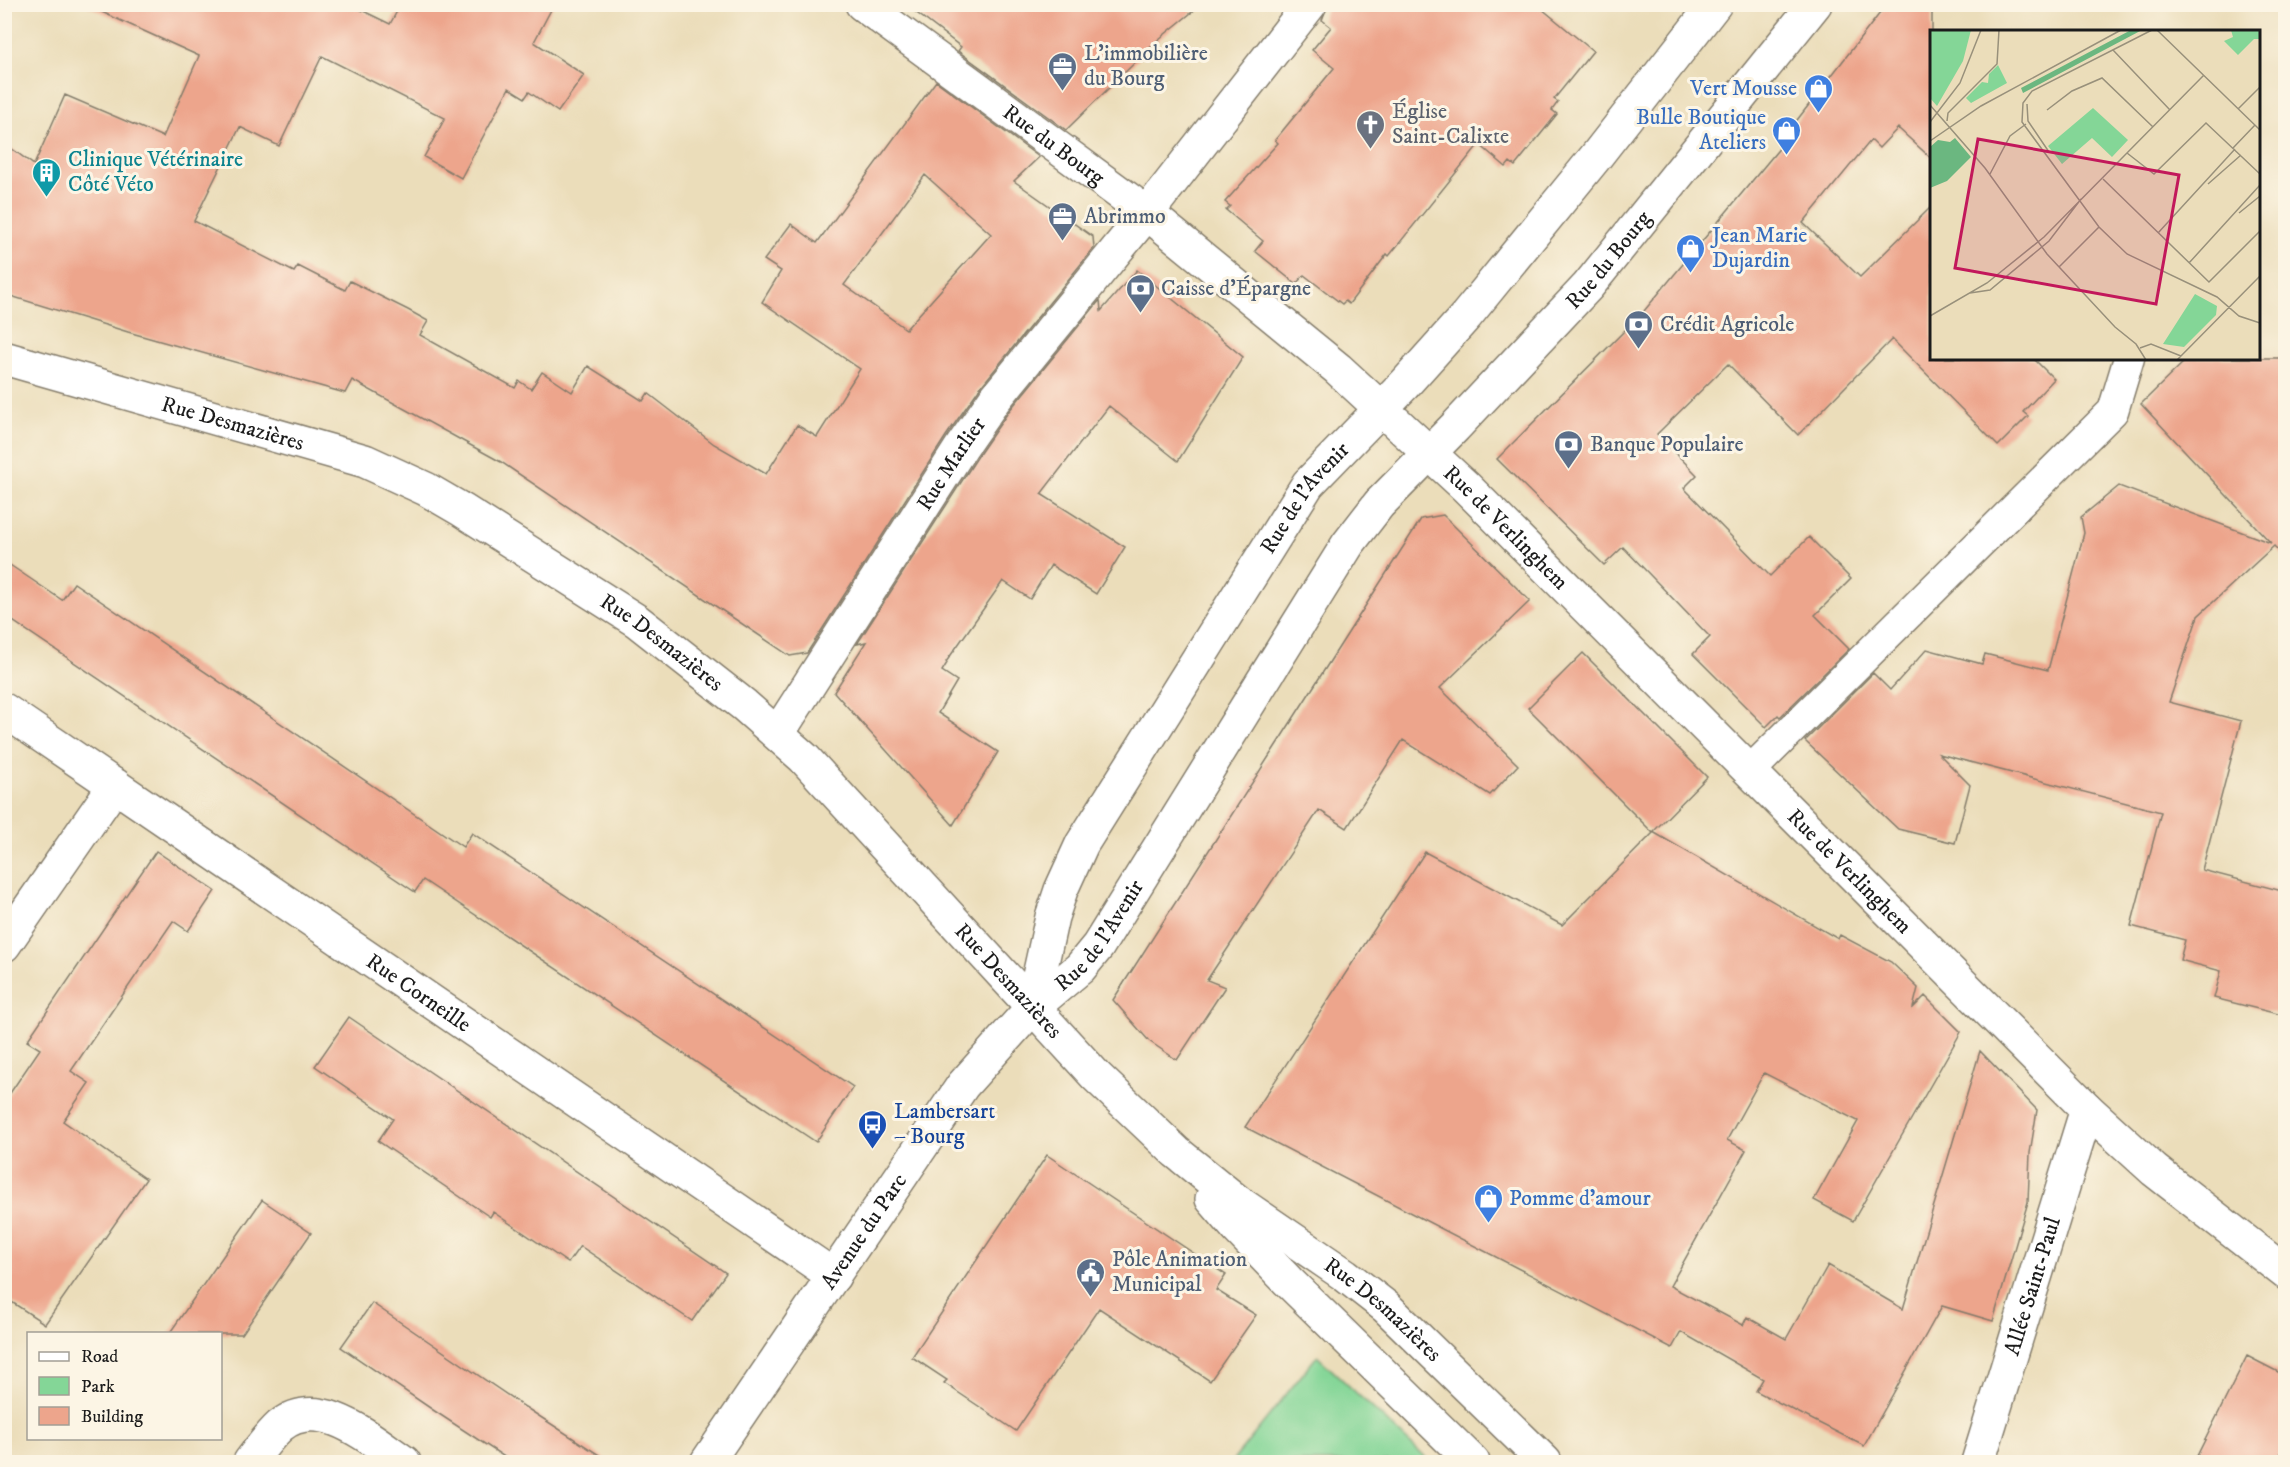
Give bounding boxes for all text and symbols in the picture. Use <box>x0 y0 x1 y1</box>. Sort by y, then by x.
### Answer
inset map <box>1930 30 2260 360</box>
place label: L'immobilière du Bourg <box>1084 40 1208 92</box>
office icon: L'immobilière du Bourg <box>1047 50 1079 92</box>
shop icon: Vert Mousse <box>1802 72 1834 114</box>
place label: Vert Mousse <box>1689 75 1797 102</box>
place label: Église Saint-Calixte <box>1392 98 1509 150</box>
street label: Rue du Bourg <box>998 99 1110 191</box>
place label: Bulle Boutique Ateliers <box>1636 104 1766 156</box>
church icon: Église Saint-Calixte <box>1355 108 1387 150</box>
shop icon: Bulle Boutique Ateliers <box>1771 114 1803 156</box>
place label: Clinique Vétérinaire Côté Véto <box>68 146 243 198</box>
building icon: Clinique Vétérinaire Côté Véto <box>31 156 63 198</box>
office icon: Abrimmo <box>1047 200 1079 242</box>
place label: Abrimmo <box>1084 203 1166 230</box>
street label: Rue du Bourg <box>1560 205 1657 315</box>
place label: Jean Marie Dujardin <box>1710 222 1807 274</box>
shop icon: Jean Marie Dujardin <box>1675 232 1707 274</box>
bank icon: Caisse d'Épargne <box>1124 272 1156 314</box>
place label: Caisse d'Épargne <box>1161 275 1311 302</box>
bank icon: Crédit Agricole <box>1623 308 1655 350</box>
place label: Crédit Agricole <box>1660 311 1794 338</box>
street label: Rue Desmazières <box>159 390 307 456</box>
street label: Rue Marlier <box>911 411 992 516</box>
bank icon: Banque Populaire <box>1553 428 1585 470</box>
place label: Banque Populaire <box>1590 431 1744 458</box>
street label: Rue de l'Avenir <box>1254 436 1355 559</box>
street label: Rue de Verlinghem <box>1438 460 1574 595</box>
street label: Rue Desmazières <box>595 588 729 697</box>
street label: Rue de Verlinghem <box>1782 803 1918 939</box>
street label: Rue de l'Avenir <box>1049 874 1150 997</box>
street label: Rue Desmazières <box>949 918 1068 1044</box>
street label: Rue Corneille <box>361 948 476 1038</box>
place label: Lambersart – Bourg <box>894 1098 995 1150</box>
bus stop icon: Lambersart – Bourg <box>857 1108 889 1150</box>
street label: Avenue du Parc <box>815 1168 913 1294</box>
shop icon: Pomme d’amour <box>1472 1182 1504 1224</box>
place label: Pomme d’amour <box>1509 1185 1651 1212</box>
street label: Allée Saint-Paul <box>1998 1213 2066 1359</box>
place label: Pôle Animation Municipal <box>1112 1246 1248 1298</box>
street label: Rue Desmazières <box>1319 1251 1447 1367</box>
public building icon: Pôle Animation Municipal <box>1075 1256 1107 1298</box>
legend <box>27 1332 222 1440</box>
text: Road <box>81 1346 118 1368</box>
text: Park <box>81 1376 115 1398</box>
text: Building <box>81 1406 143 1428</box>

